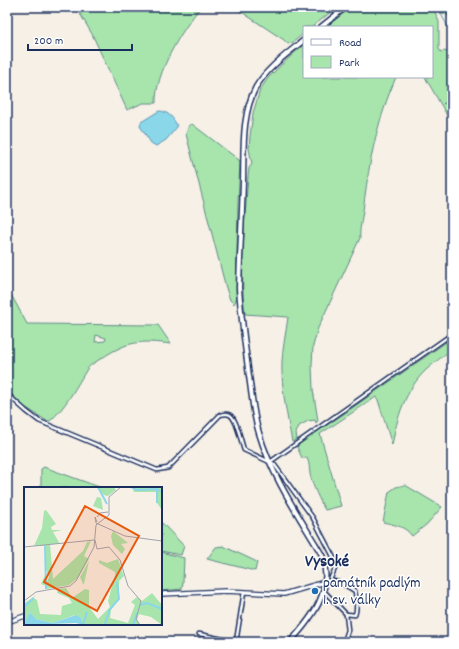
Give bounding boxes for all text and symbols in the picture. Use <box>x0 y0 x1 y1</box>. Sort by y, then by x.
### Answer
scale bar <box>28 26 132 52</box>
legend <box>303 26 433 78</box>
text: 200 m <box>34 33 63 50</box>
text: Road <box>339 35 361 52</box>
text: Park <box>339 55 360 72</box>
inset map <box>24 487 162 625</box>
district label: Vysoké <box>305 551 349 575</box>
place label: památník padlým 1. sv. války <box>323 573 421 612</box>
marker: památník padlým 1. sv. války <box>310 586 320 596</box>

